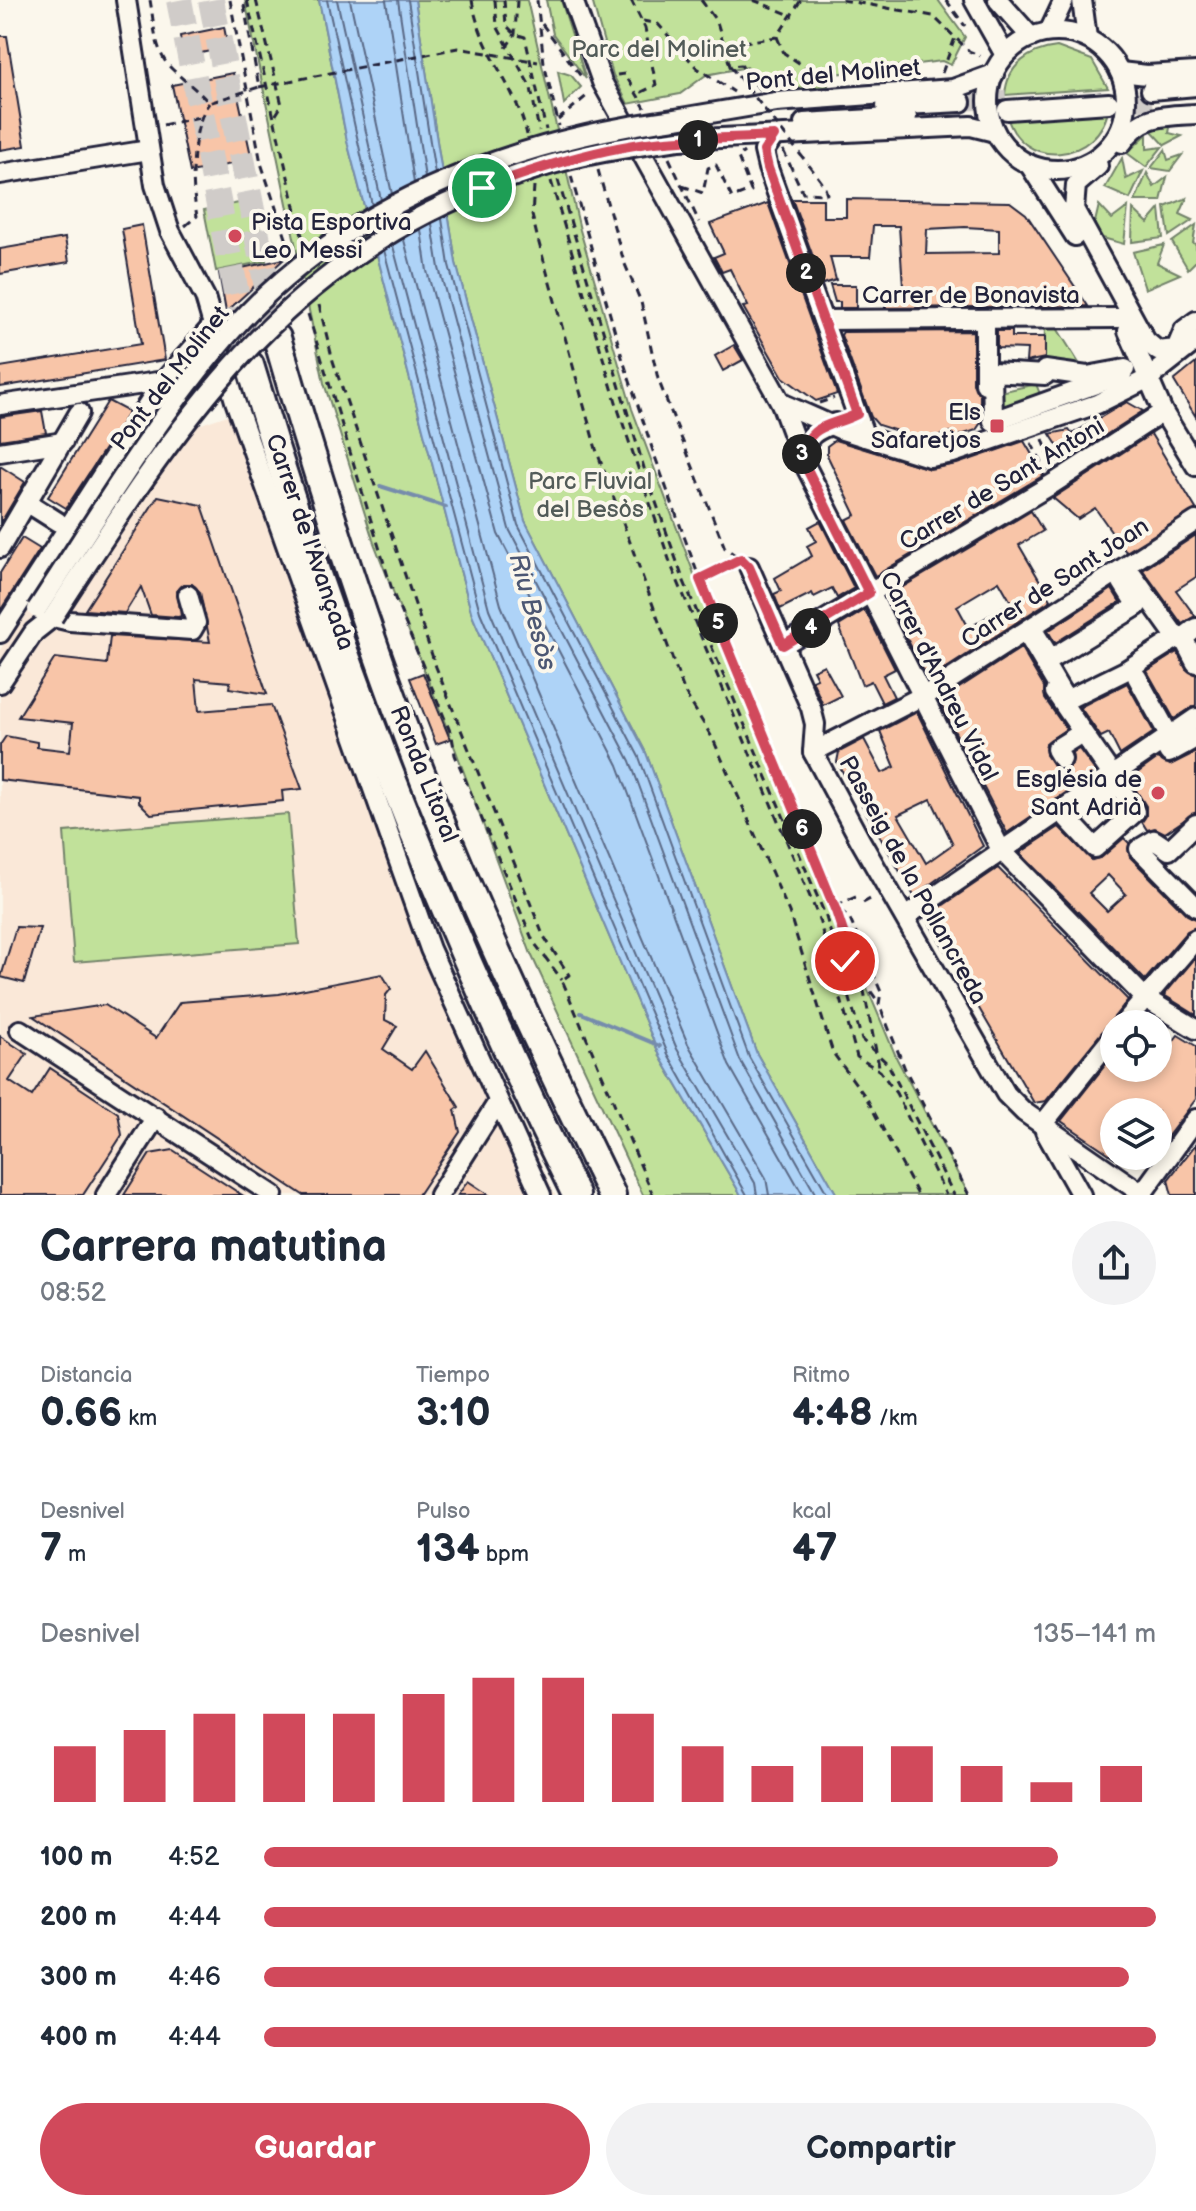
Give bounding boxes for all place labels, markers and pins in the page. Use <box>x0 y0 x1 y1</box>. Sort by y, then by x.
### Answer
pin: 1 <box>678 120 718 160</box>
pin <box>448 154 516 222</box>
place label: Pista Esportiva Leo Messi <box>251 208 411 265</box>
marker: Pista Esportiva Leo Messi <box>226 227 244 245</box>
pin: 2 <box>786 253 826 293</box>
place label: Els Safaretjos <box>871 398 981 455</box>
marker: Els Safaretjos <box>988 417 1006 435</box>
pin: 3 <box>782 434 822 474</box>
pin: 5 <box>698 603 738 643</box>
pin: 4 <box>791 608 831 648</box>
place label: Església de Sant Adrià <box>1015 765 1142 822</box>
marker: Església de Sant Adrià <box>1149 784 1167 802</box>
pin: 6 <box>782 809 822 849</box>
pin <box>811 927 879 995</box>

